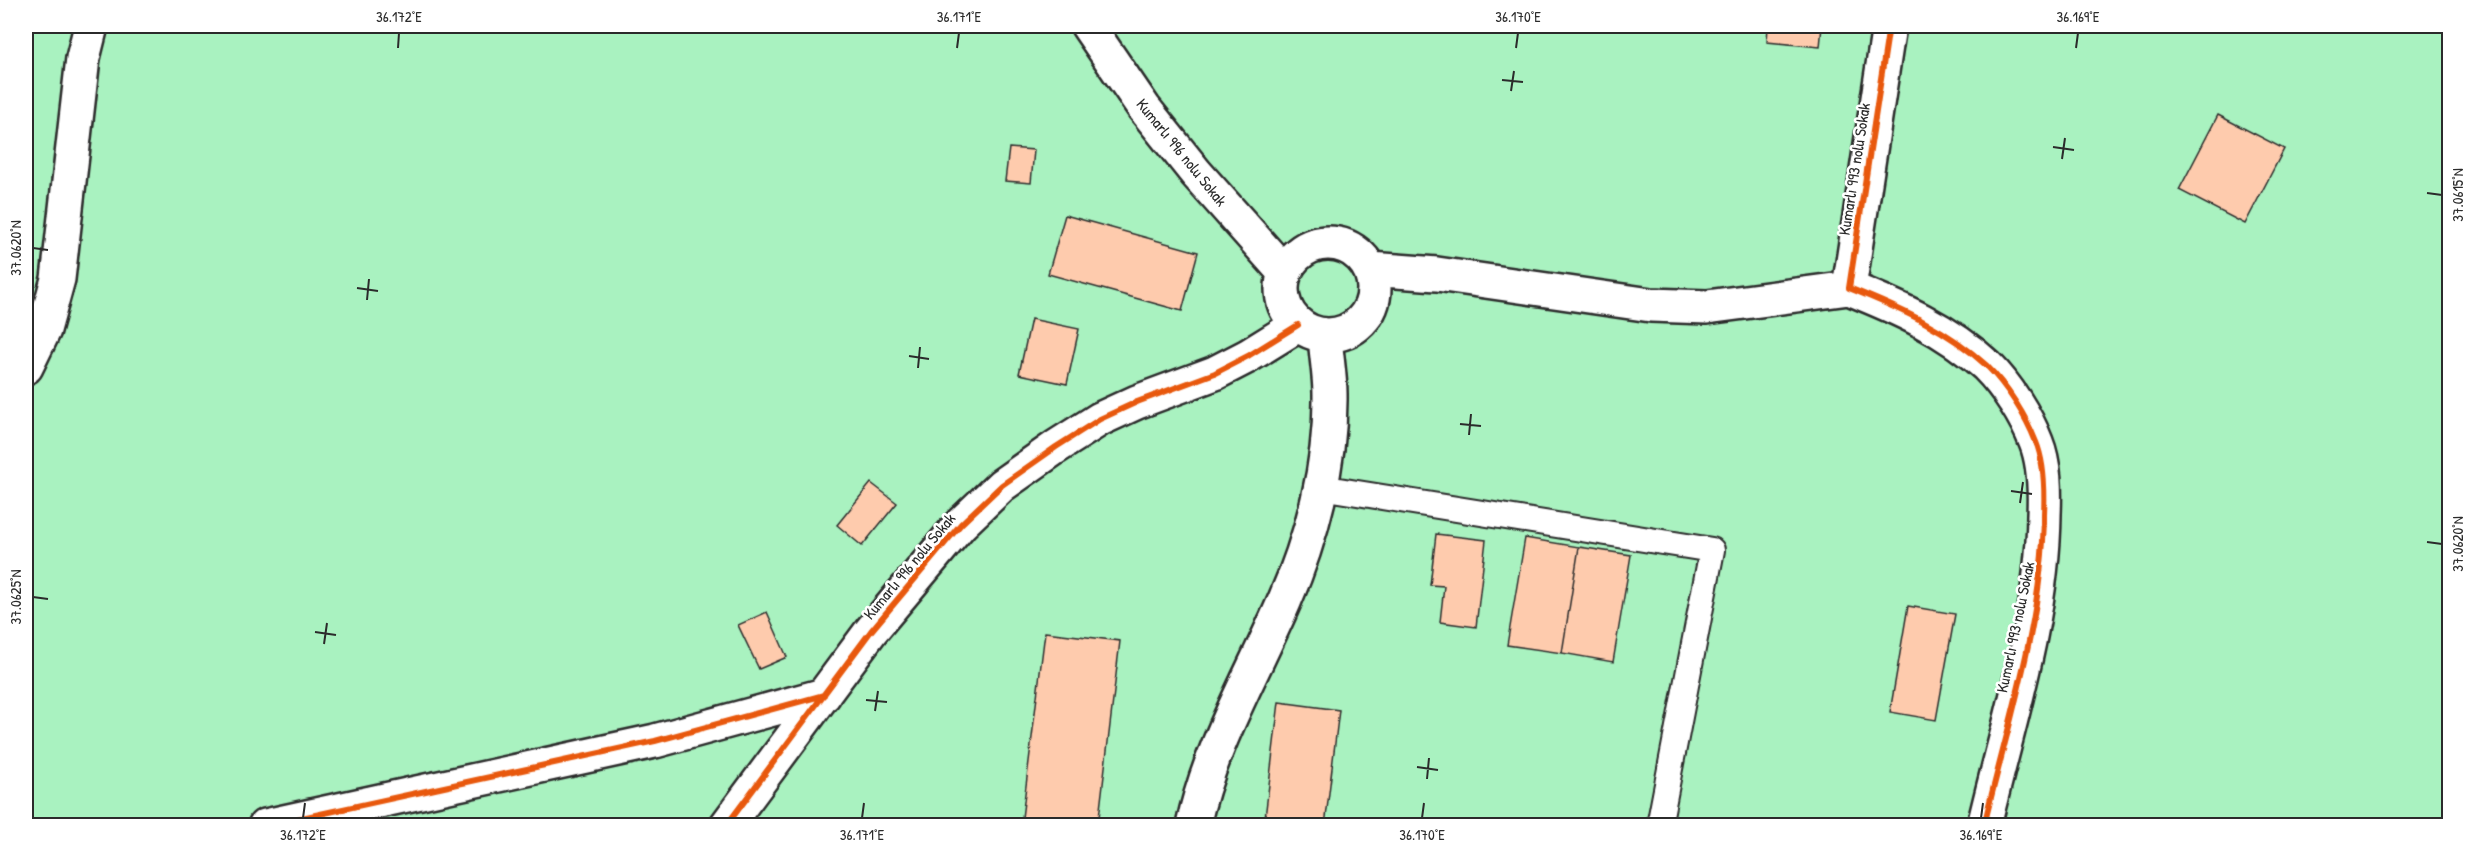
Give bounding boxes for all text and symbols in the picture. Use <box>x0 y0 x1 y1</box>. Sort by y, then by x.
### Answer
text: 36.172°E <box>376 6 422 27</box>
text: 36.171°E <box>937 6 982 27</box>
text: 36.170°E <box>1495 6 1541 27</box>
text: 36.169°E <box>2057 6 2100 27</box>
street label: Kumarlı 996 nolu Sokak <box>1132 93 1233 211</box>
street label: Kumarlı 993 nolu Sokak <box>1833 101 1875 237</box>
text: 37.0615°N <box>2447 168 2468 222</box>
text: 37.0620°N <box>5 220 26 276</box>
street label: Kumarlı 996 nolu Sokak <box>858 508 960 624</box>
text: 37.0620°N <box>2447 516 2468 572</box>
street label: Kumarlı 993 nolu Sokak <box>1990 559 2040 695</box>
text: 37.0625°N <box>5 570 26 624</box>
text: 36.172°E <box>280 824 326 845</box>
text: 36.171°E <box>840 824 885 845</box>
text: 36.170°E <box>1399 824 1445 845</box>
text: 36.169°E <box>1960 824 2003 845</box>

